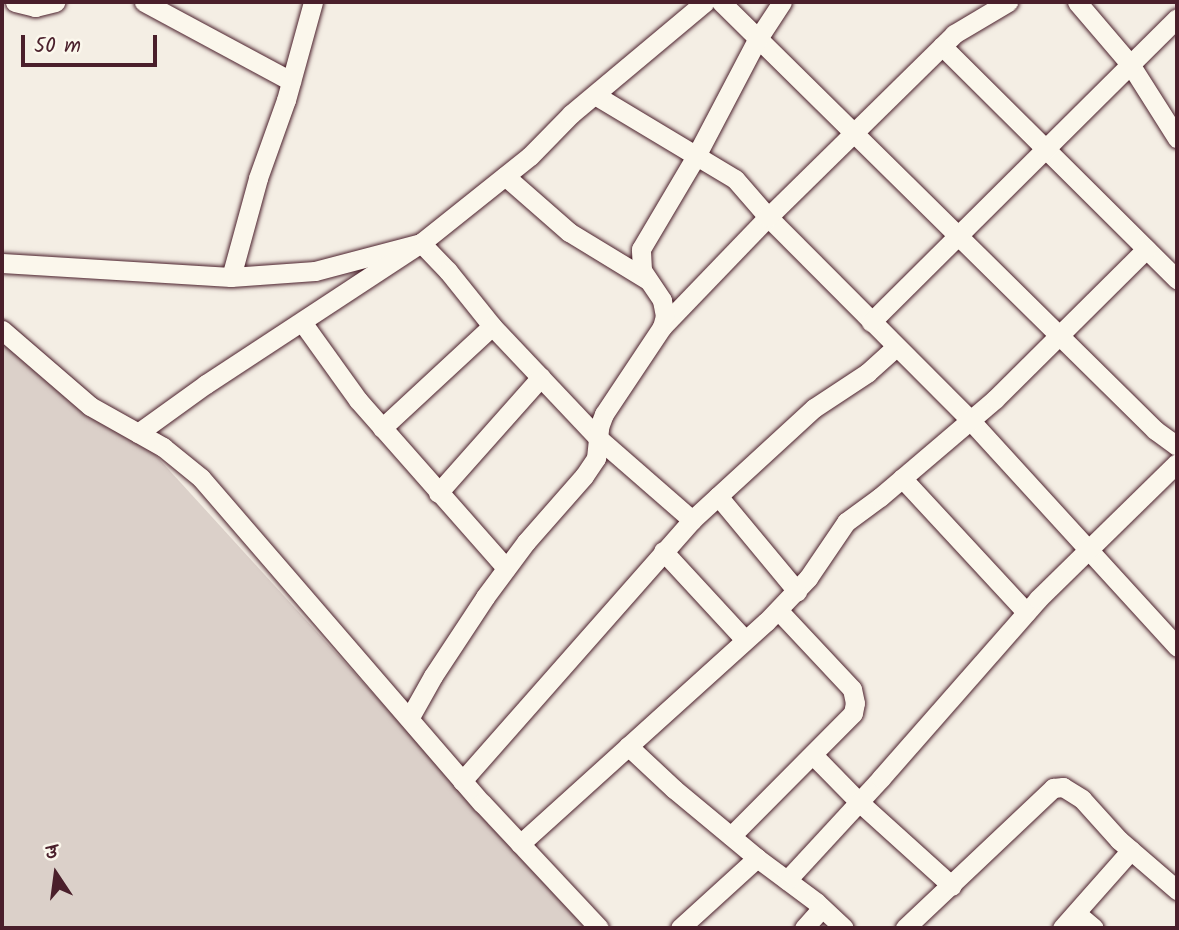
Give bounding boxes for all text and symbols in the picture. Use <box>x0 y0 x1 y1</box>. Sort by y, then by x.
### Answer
scale bar <box>24 21 161 65</box>
text: 50 m <box>34 30 81 63</box>
text: उ <box>42 838 60 869</box>
north arrow <box>21 839 91 909</box>

